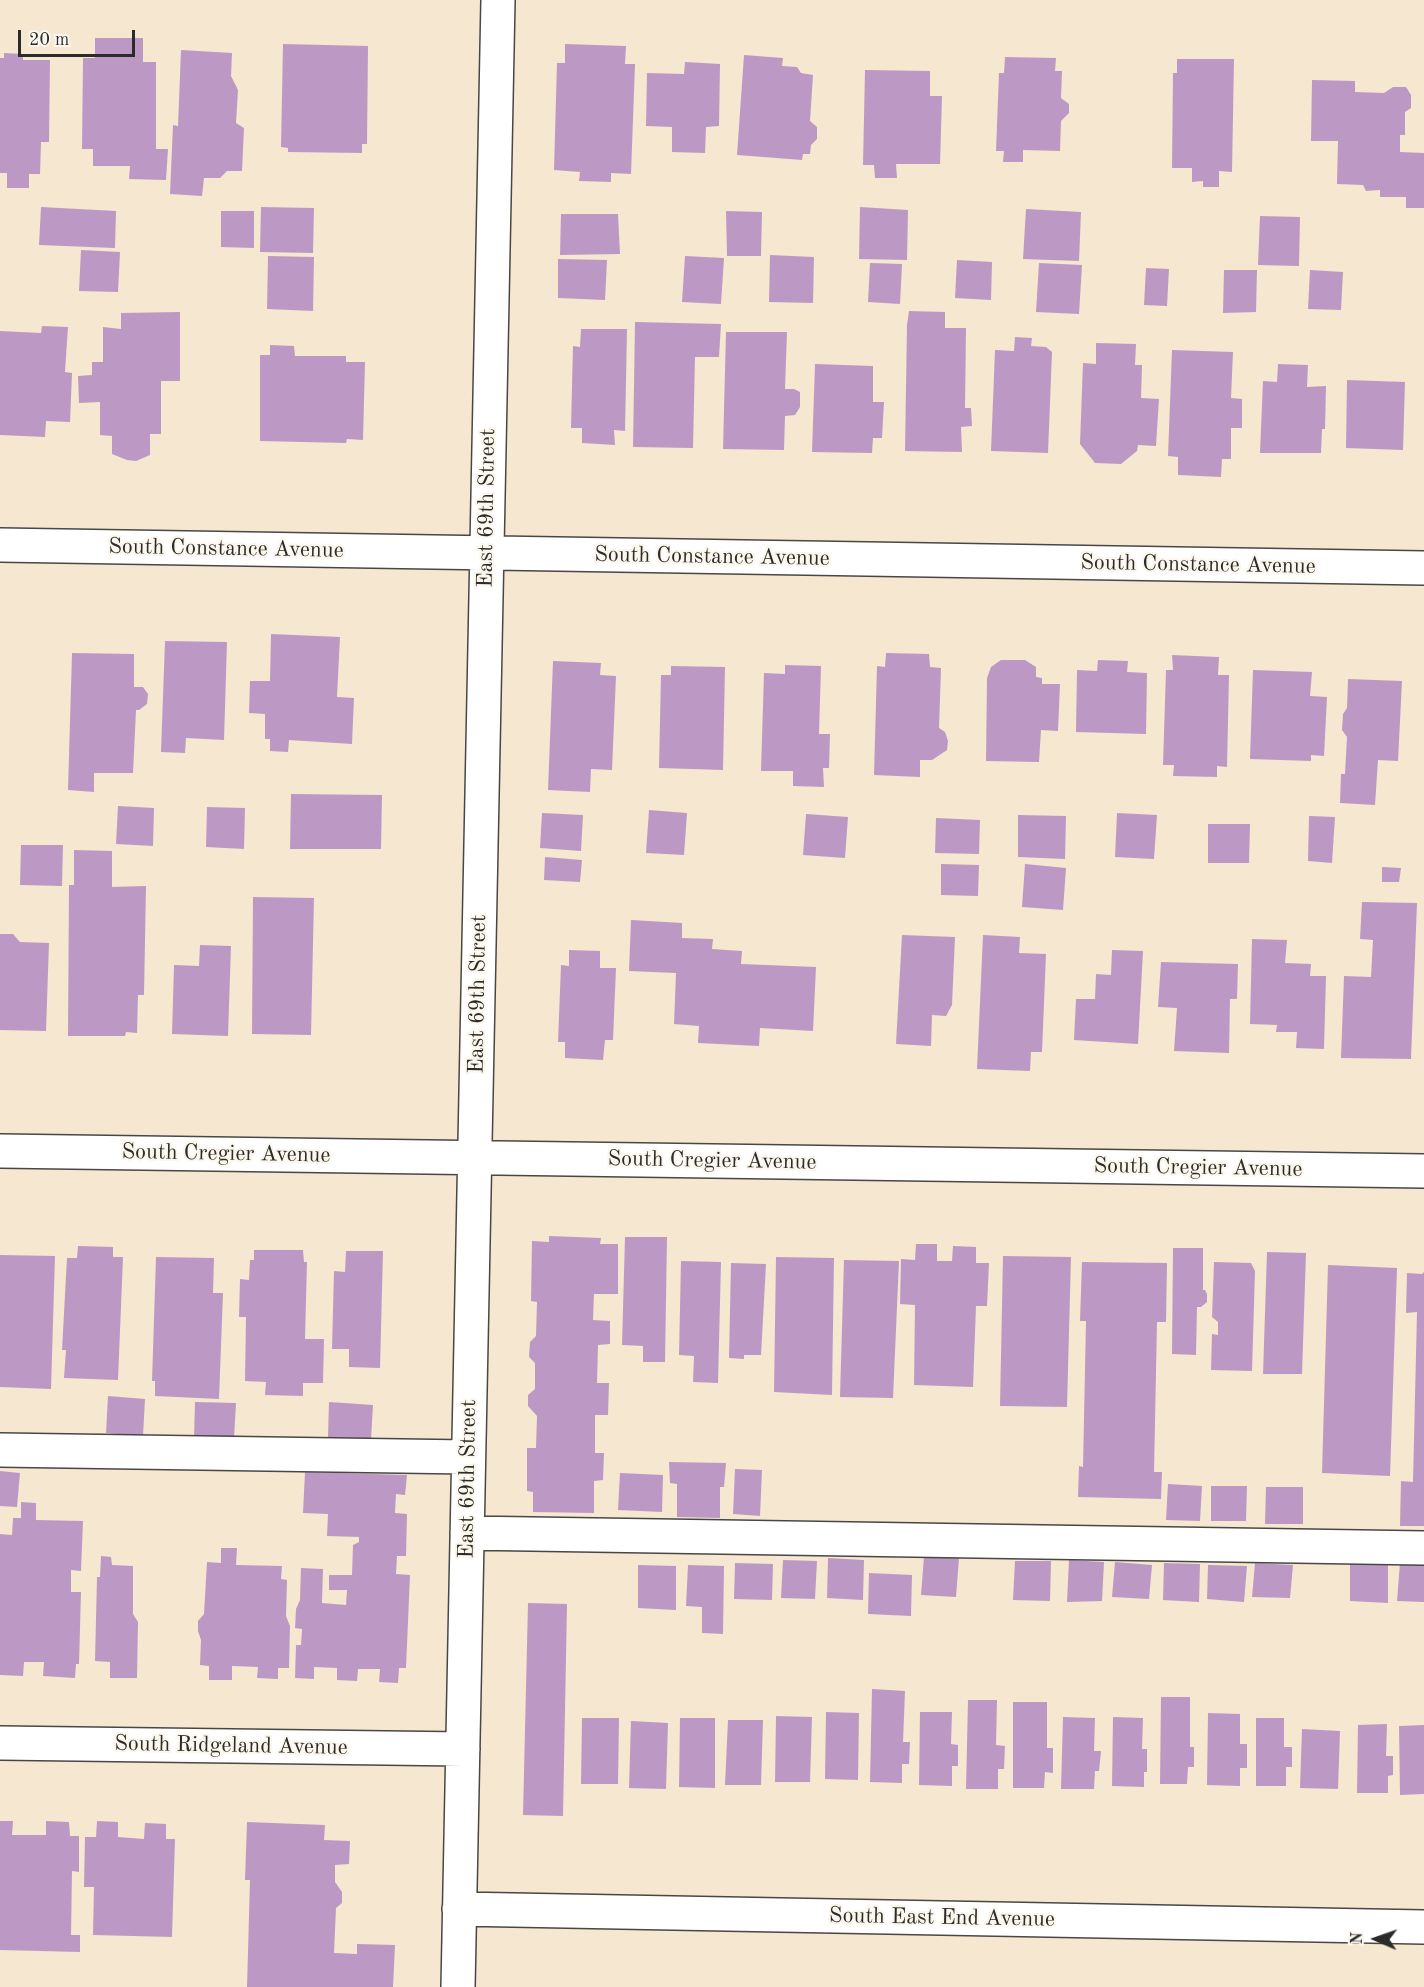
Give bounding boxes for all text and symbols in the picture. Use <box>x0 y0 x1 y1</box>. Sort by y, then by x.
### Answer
scale bar <box>21 18 138 56</box>
text: 20 m <box>29 31 69 49</box>
street label: East 69th Street <box>472 428 502 588</box>
street label: South Constance Avenue <box>108 534 344 564</box>
street label: South Constance Avenue <box>594 542 830 572</box>
street label: South Constance Avenue <box>1080 550 1316 580</box>
street label: East 69th Street <box>463 914 493 1074</box>
street label: South Cregier Avenue <box>121 1139 331 1169</box>
street label: South Cregier Avenue <box>607 1146 817 1176</box>
street label: South Cregier Avenue <box>1093 1153 1303 1183</box>
street label: East 69th Street <box>453 1399 483 1559</box>
street label: South Ridgeland Avenue <box>114 1731 348 1761</box>
street label: South East End Avenue <box>829 1903 1055 1933</box>
north arrow <box>1346 1909 1406 1969</box>
text: N <box>1350 1932 1366 1945</box>

